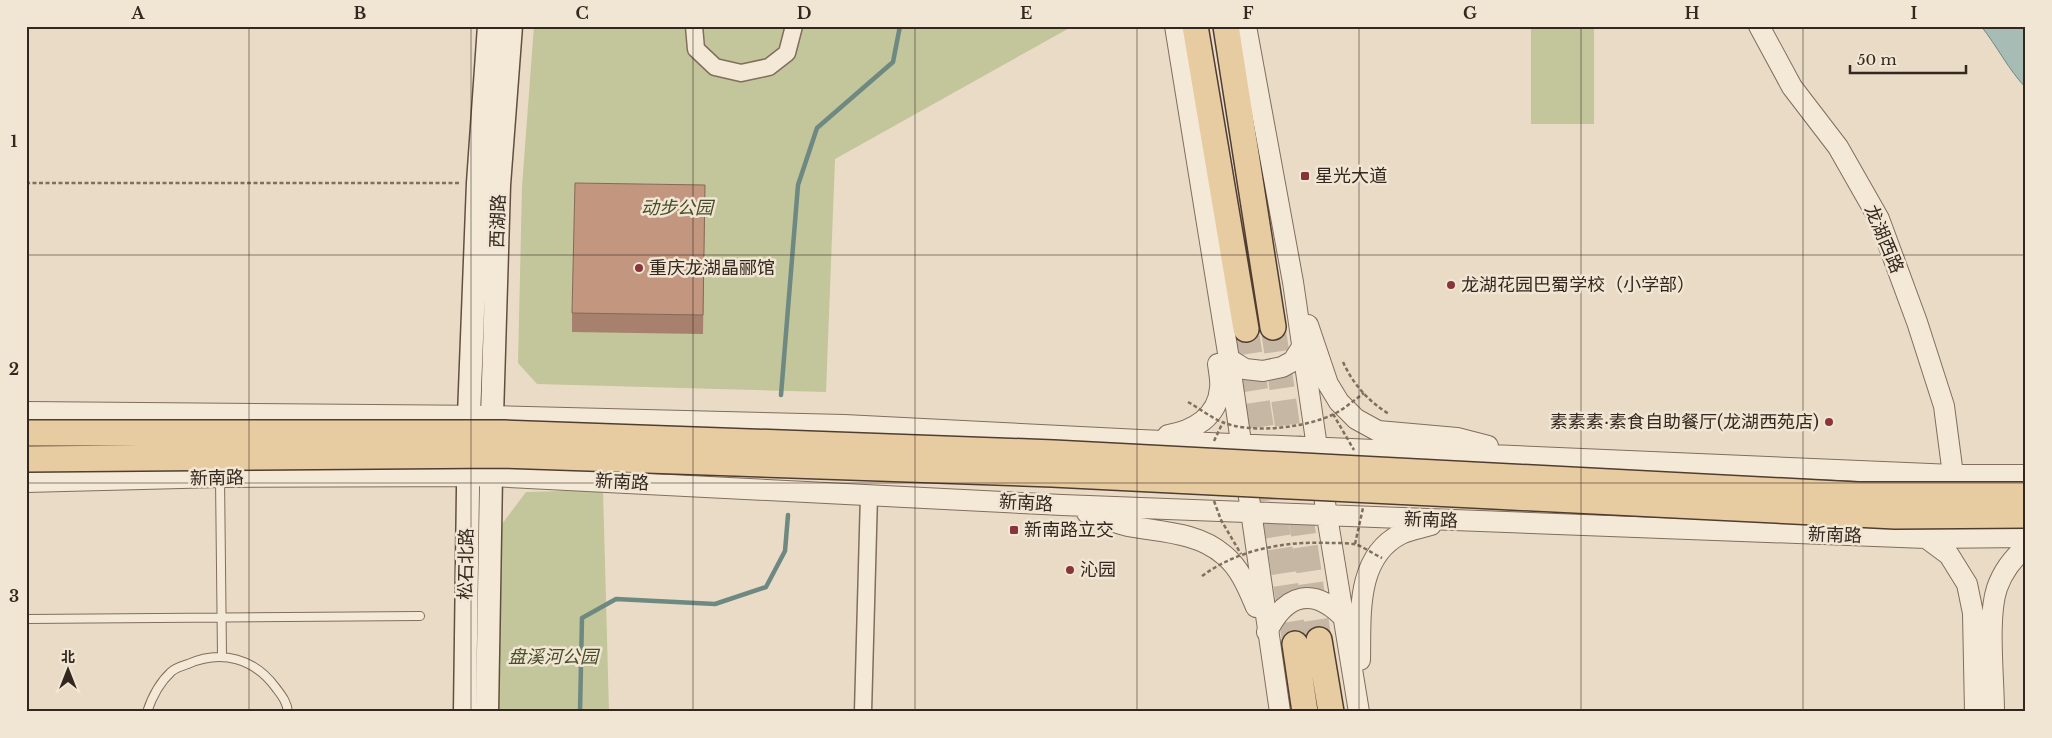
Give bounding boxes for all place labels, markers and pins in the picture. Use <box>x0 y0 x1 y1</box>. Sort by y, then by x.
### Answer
place label: 星光大道 <box>1315 165 1387 187</box>
marker: 星光大道 <box>1299 170 1311 182</box>
place label: 重庆龙湖晶郦馆 <box>649 257 775 279</box>
marker: 重庆龙湖晶郦馆 <box>633 262 645 274</box>
place label: 龙湖花园巴蜀学校（小学部） <box>1461 274 1695 296</box>
marker: 龙湖花园巴蜀学校（小学部） <box>1445 279 1457 291</box>
place label: 素素素·素食自助餐厅(龙湖西苑店) <box>1550 411 1819 433</box>
marker: 素素素·素食自助餐厅(龙湖西苑店) <box>1823 416 1835 428</box>
place label: 新南路立交 <box>1024 519 1114 541</box>
marker: 新南路立交 <box>1008 524 1020 536</box>
place label: 沁园 <box>1080 559 1116 581</box>
marker: 沁园 <box>1064 564 1076 576</box>

